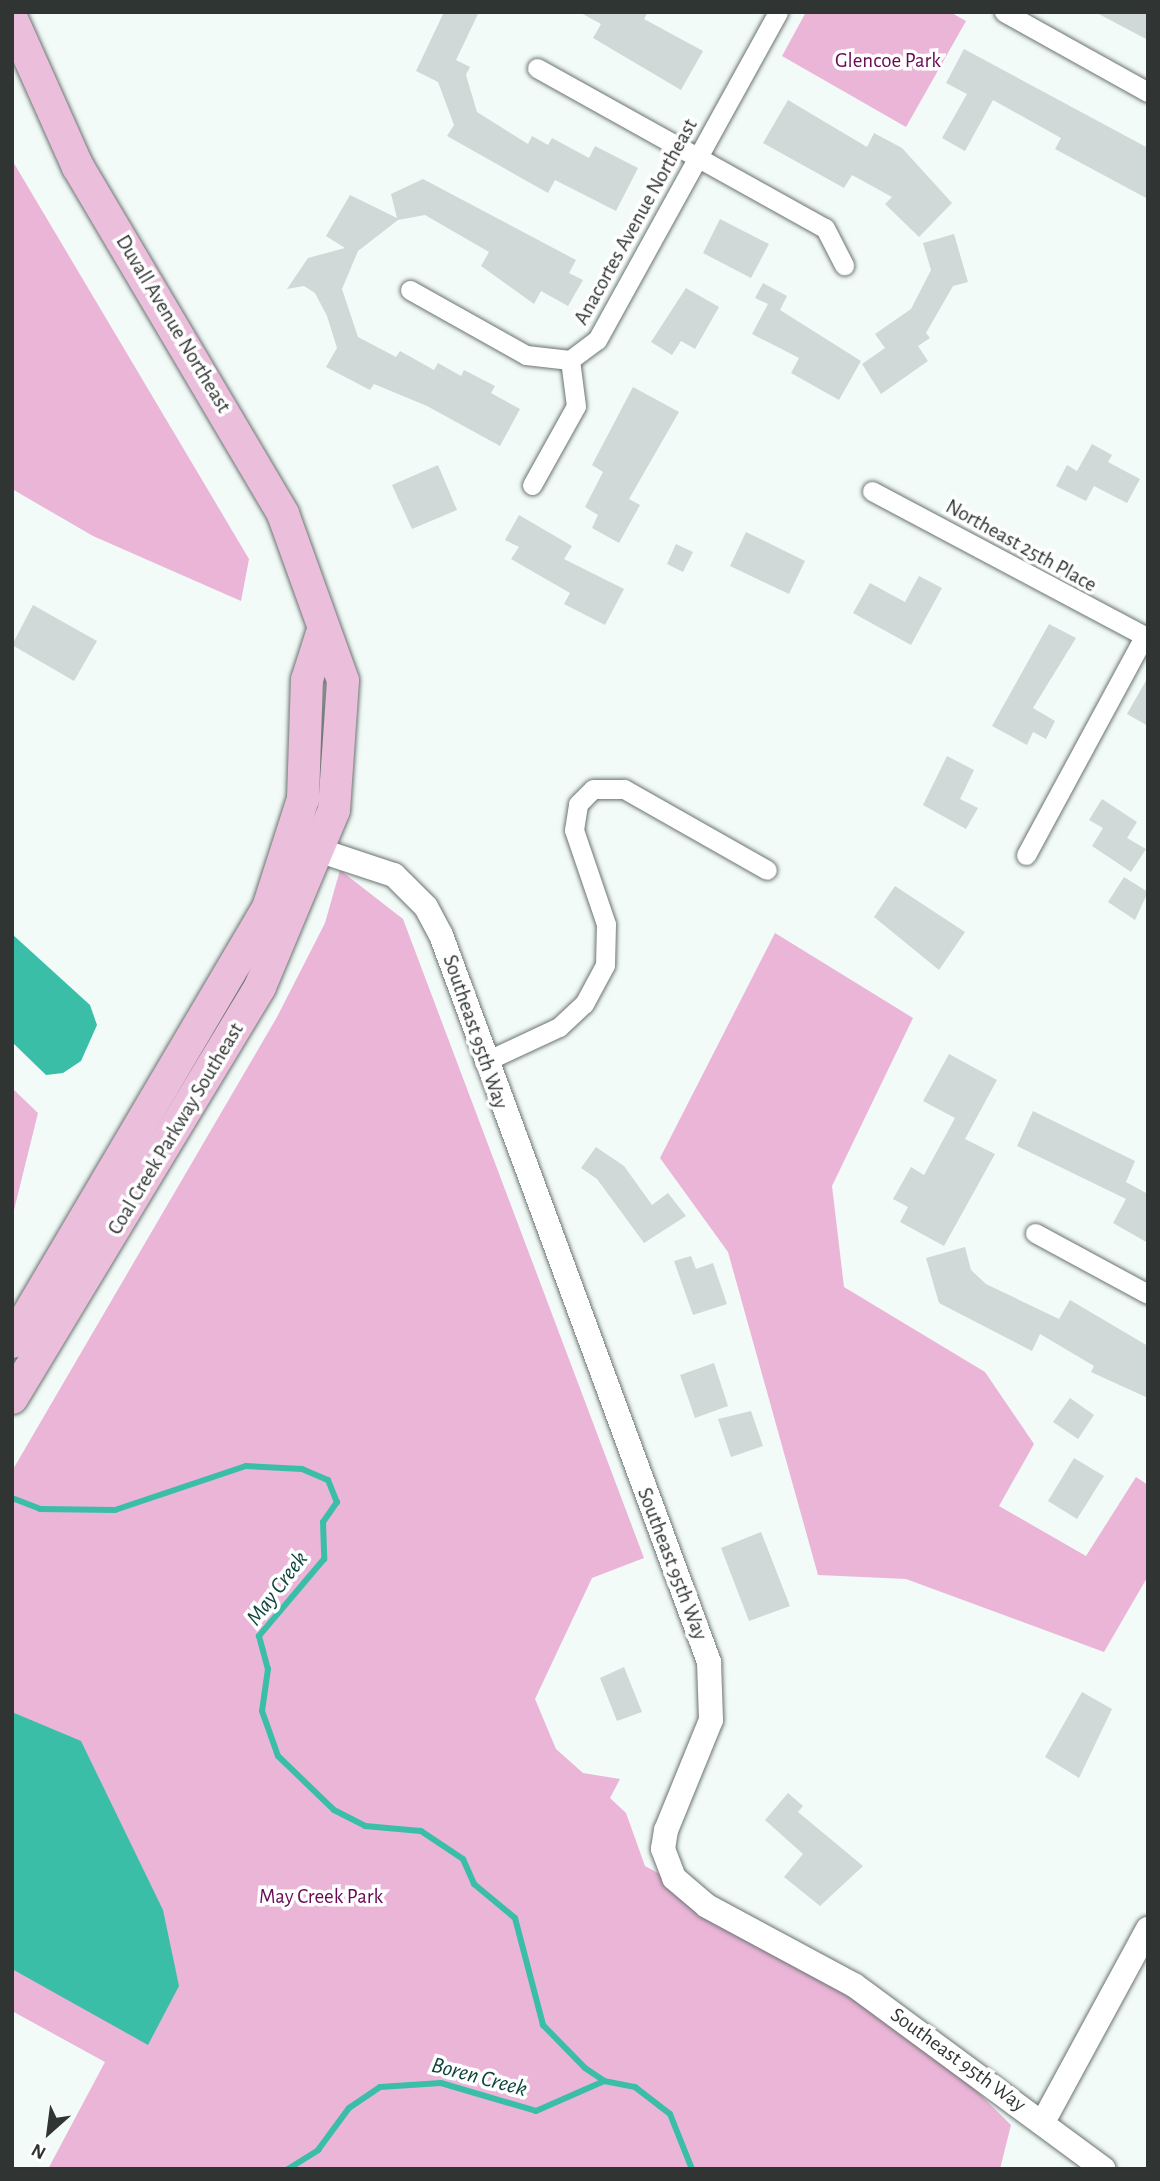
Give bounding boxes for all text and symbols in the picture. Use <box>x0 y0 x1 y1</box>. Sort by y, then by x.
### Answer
park label: Glencoe Park <box>835 48 941 74</box>
street label: Anacortes Avenue Northeast <box>569 115 703 329</box>
street label: Duvall Avenue Northeast <box>110 230 236 418</box>
street label: Northeast 25th Place <box>941 494 1101 598</box>
street label: Southeast 95th Way <box>437 952 513 1112</box>
street label: Coal Creek Parkway Southeast <box>103 1018 249 1240</box>
street label: Southeast 95th Way <box>631 1484 713 1644</box>
water label: May Creek <box>241 1546 315 1632</box>
park label: May Creek Park <box>259 1884 383 1910</box>
street label: Southeast 95th Way <box>885 2002 1031 2118</box>
water label: Boren Creek <box>428 2052 530 2104</box>
north arrow <box>14 2097 84 2167</box>
text: N <box>29 2139 49 2162</box>

